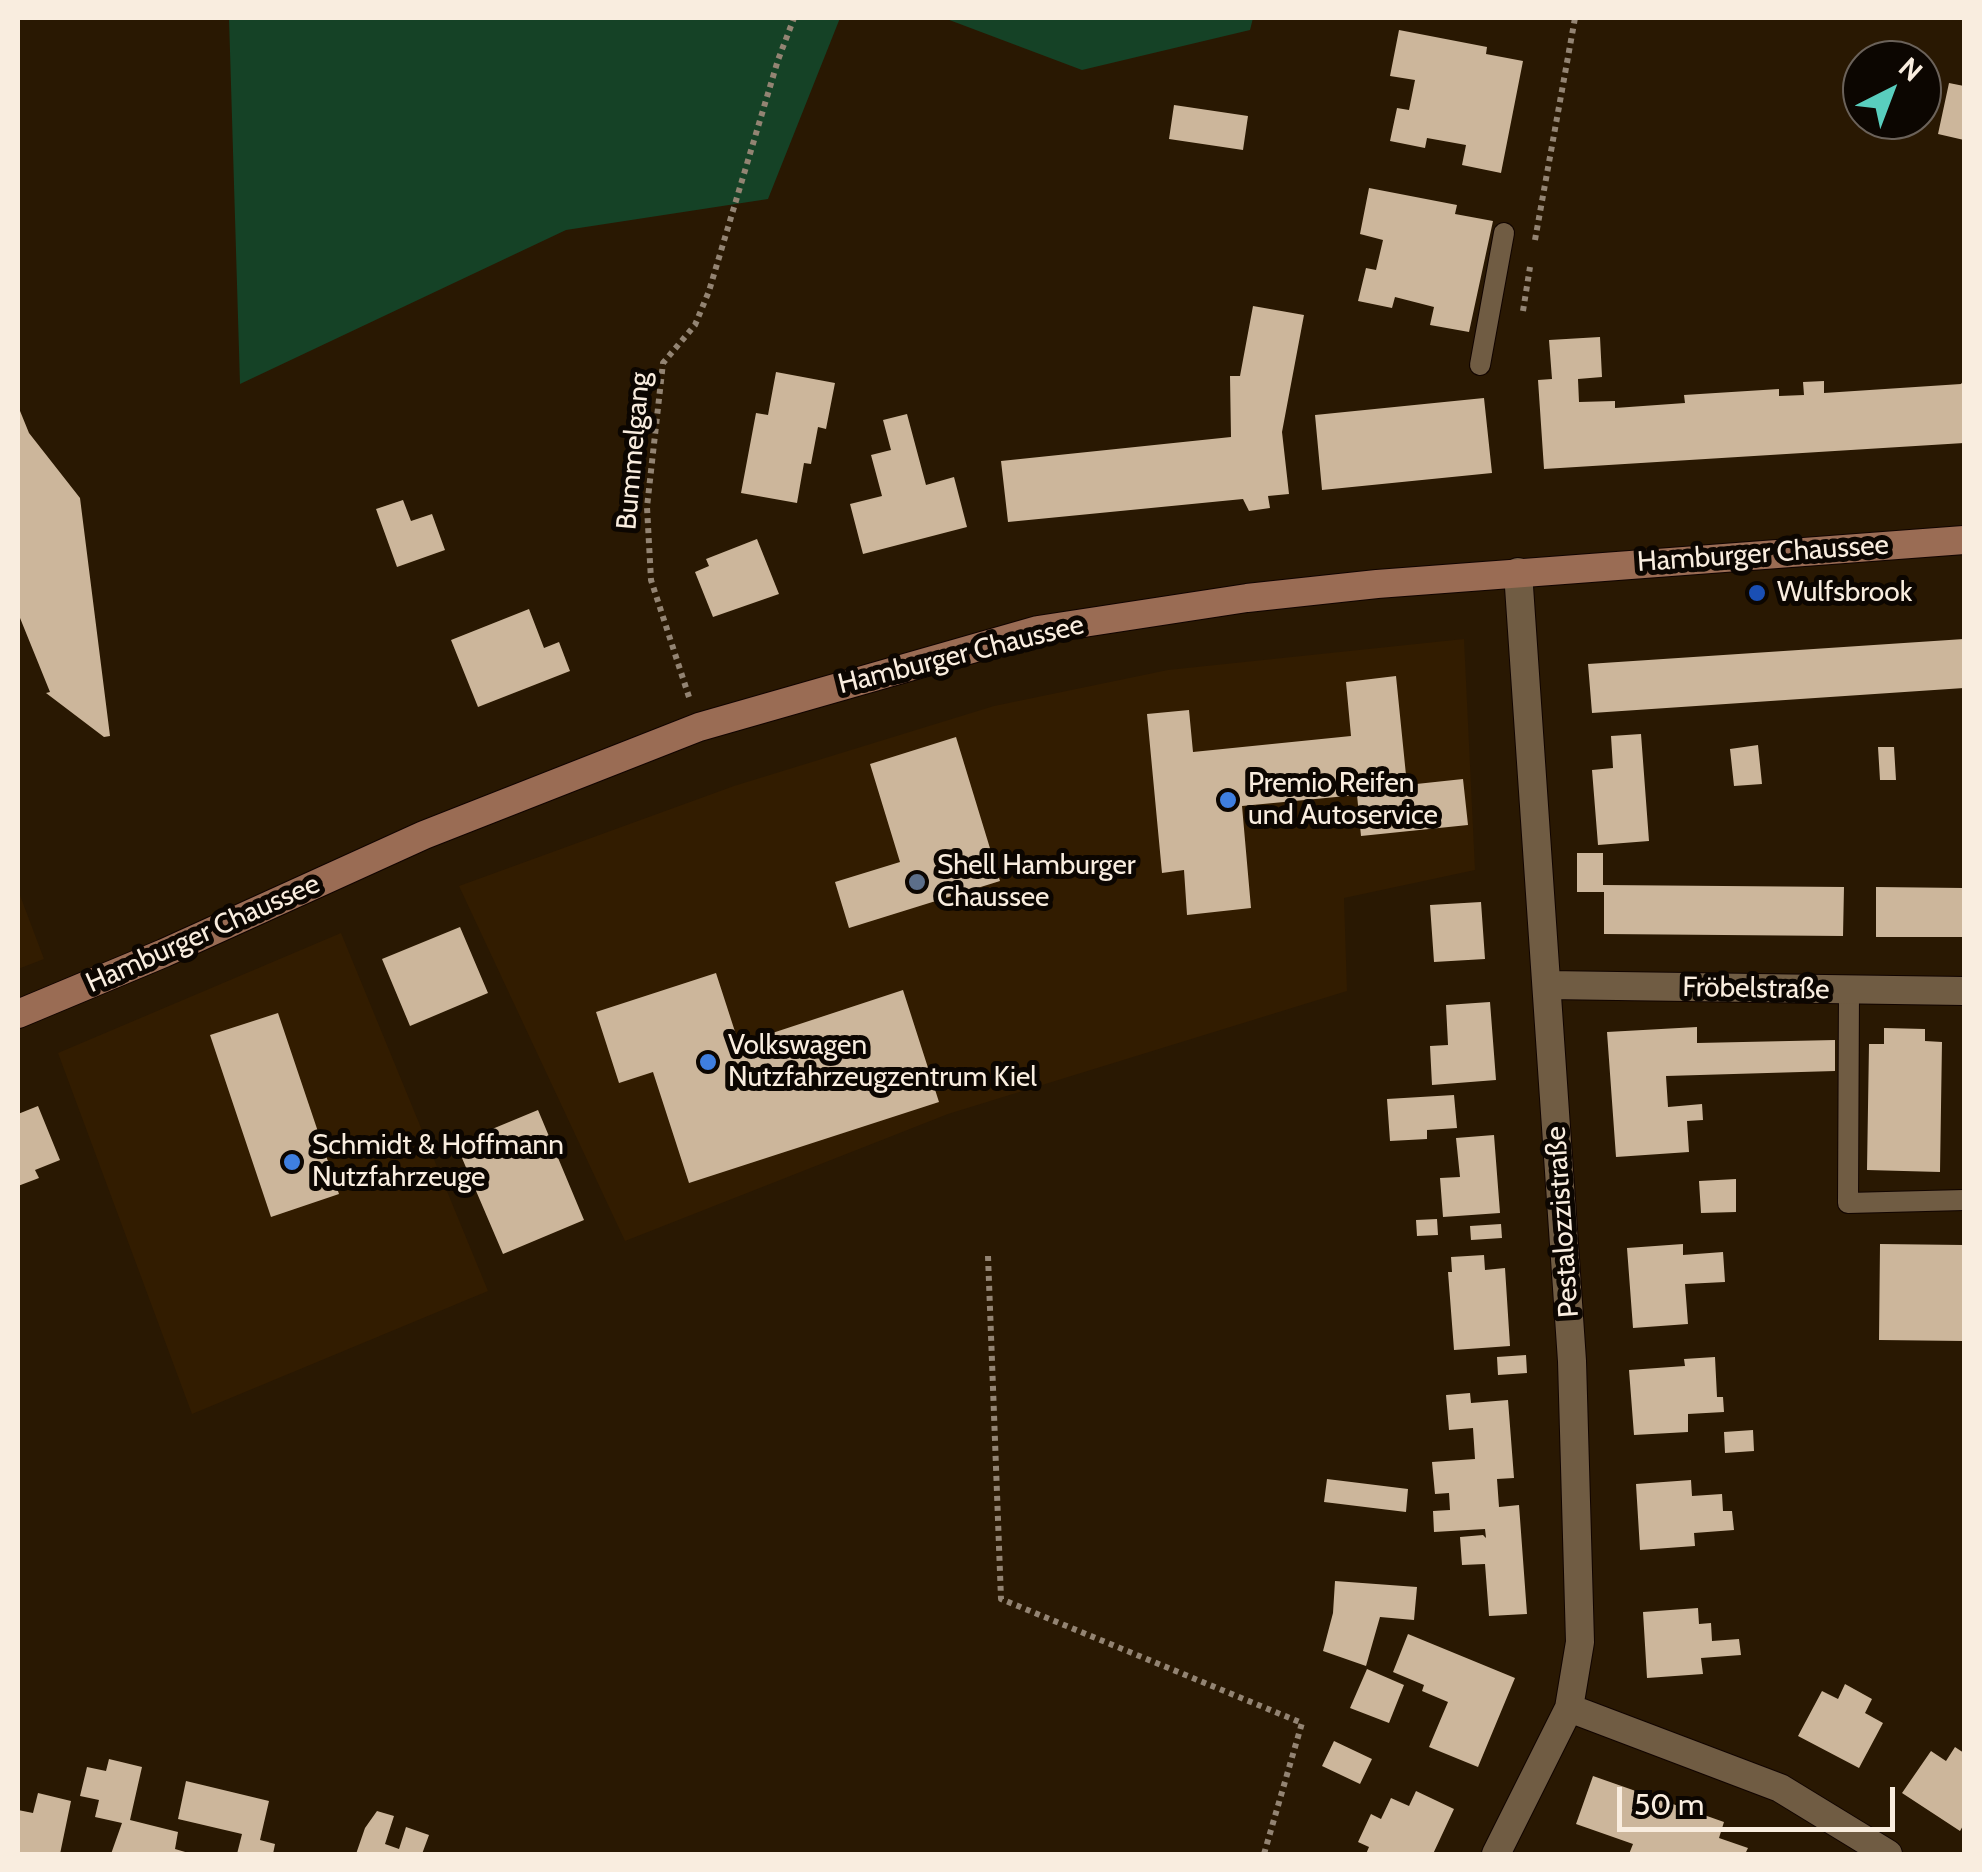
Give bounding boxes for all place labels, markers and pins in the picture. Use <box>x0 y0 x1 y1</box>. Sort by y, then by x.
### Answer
place label: Wulfsbrook <box>1777 576 1912 610</box>
marker: Wulfsbrook <box>1746 582 1768 604</box>
place label: Premio Reifen und Autoservice <box>1248 767 1438 833</box>
marker: Premio Reifen und Autoservice <box>1217 789 1239 811</box>
place label: Shell Hamburger Chaussee <box>937 849 1136 915</box>
marker: Shell Hamburger Chaussee <box>906 871 928 893</box>
place label: Volkswagen Nutzfahrzeugzentrum Kiel <box>728 1029 1037 1095</box>
marker: Volkswagen Nutzfahrzeugzentrum Kiel <box>697 1051 719 1073</box>
place label: Schmidt & Hoffmann Nutzfahrzeuge <box>312 1129 564 1195</box>
marker: Schmidt & Hoffmann Nutzfahrzeuge <box>281 1151 303 1173</box>

